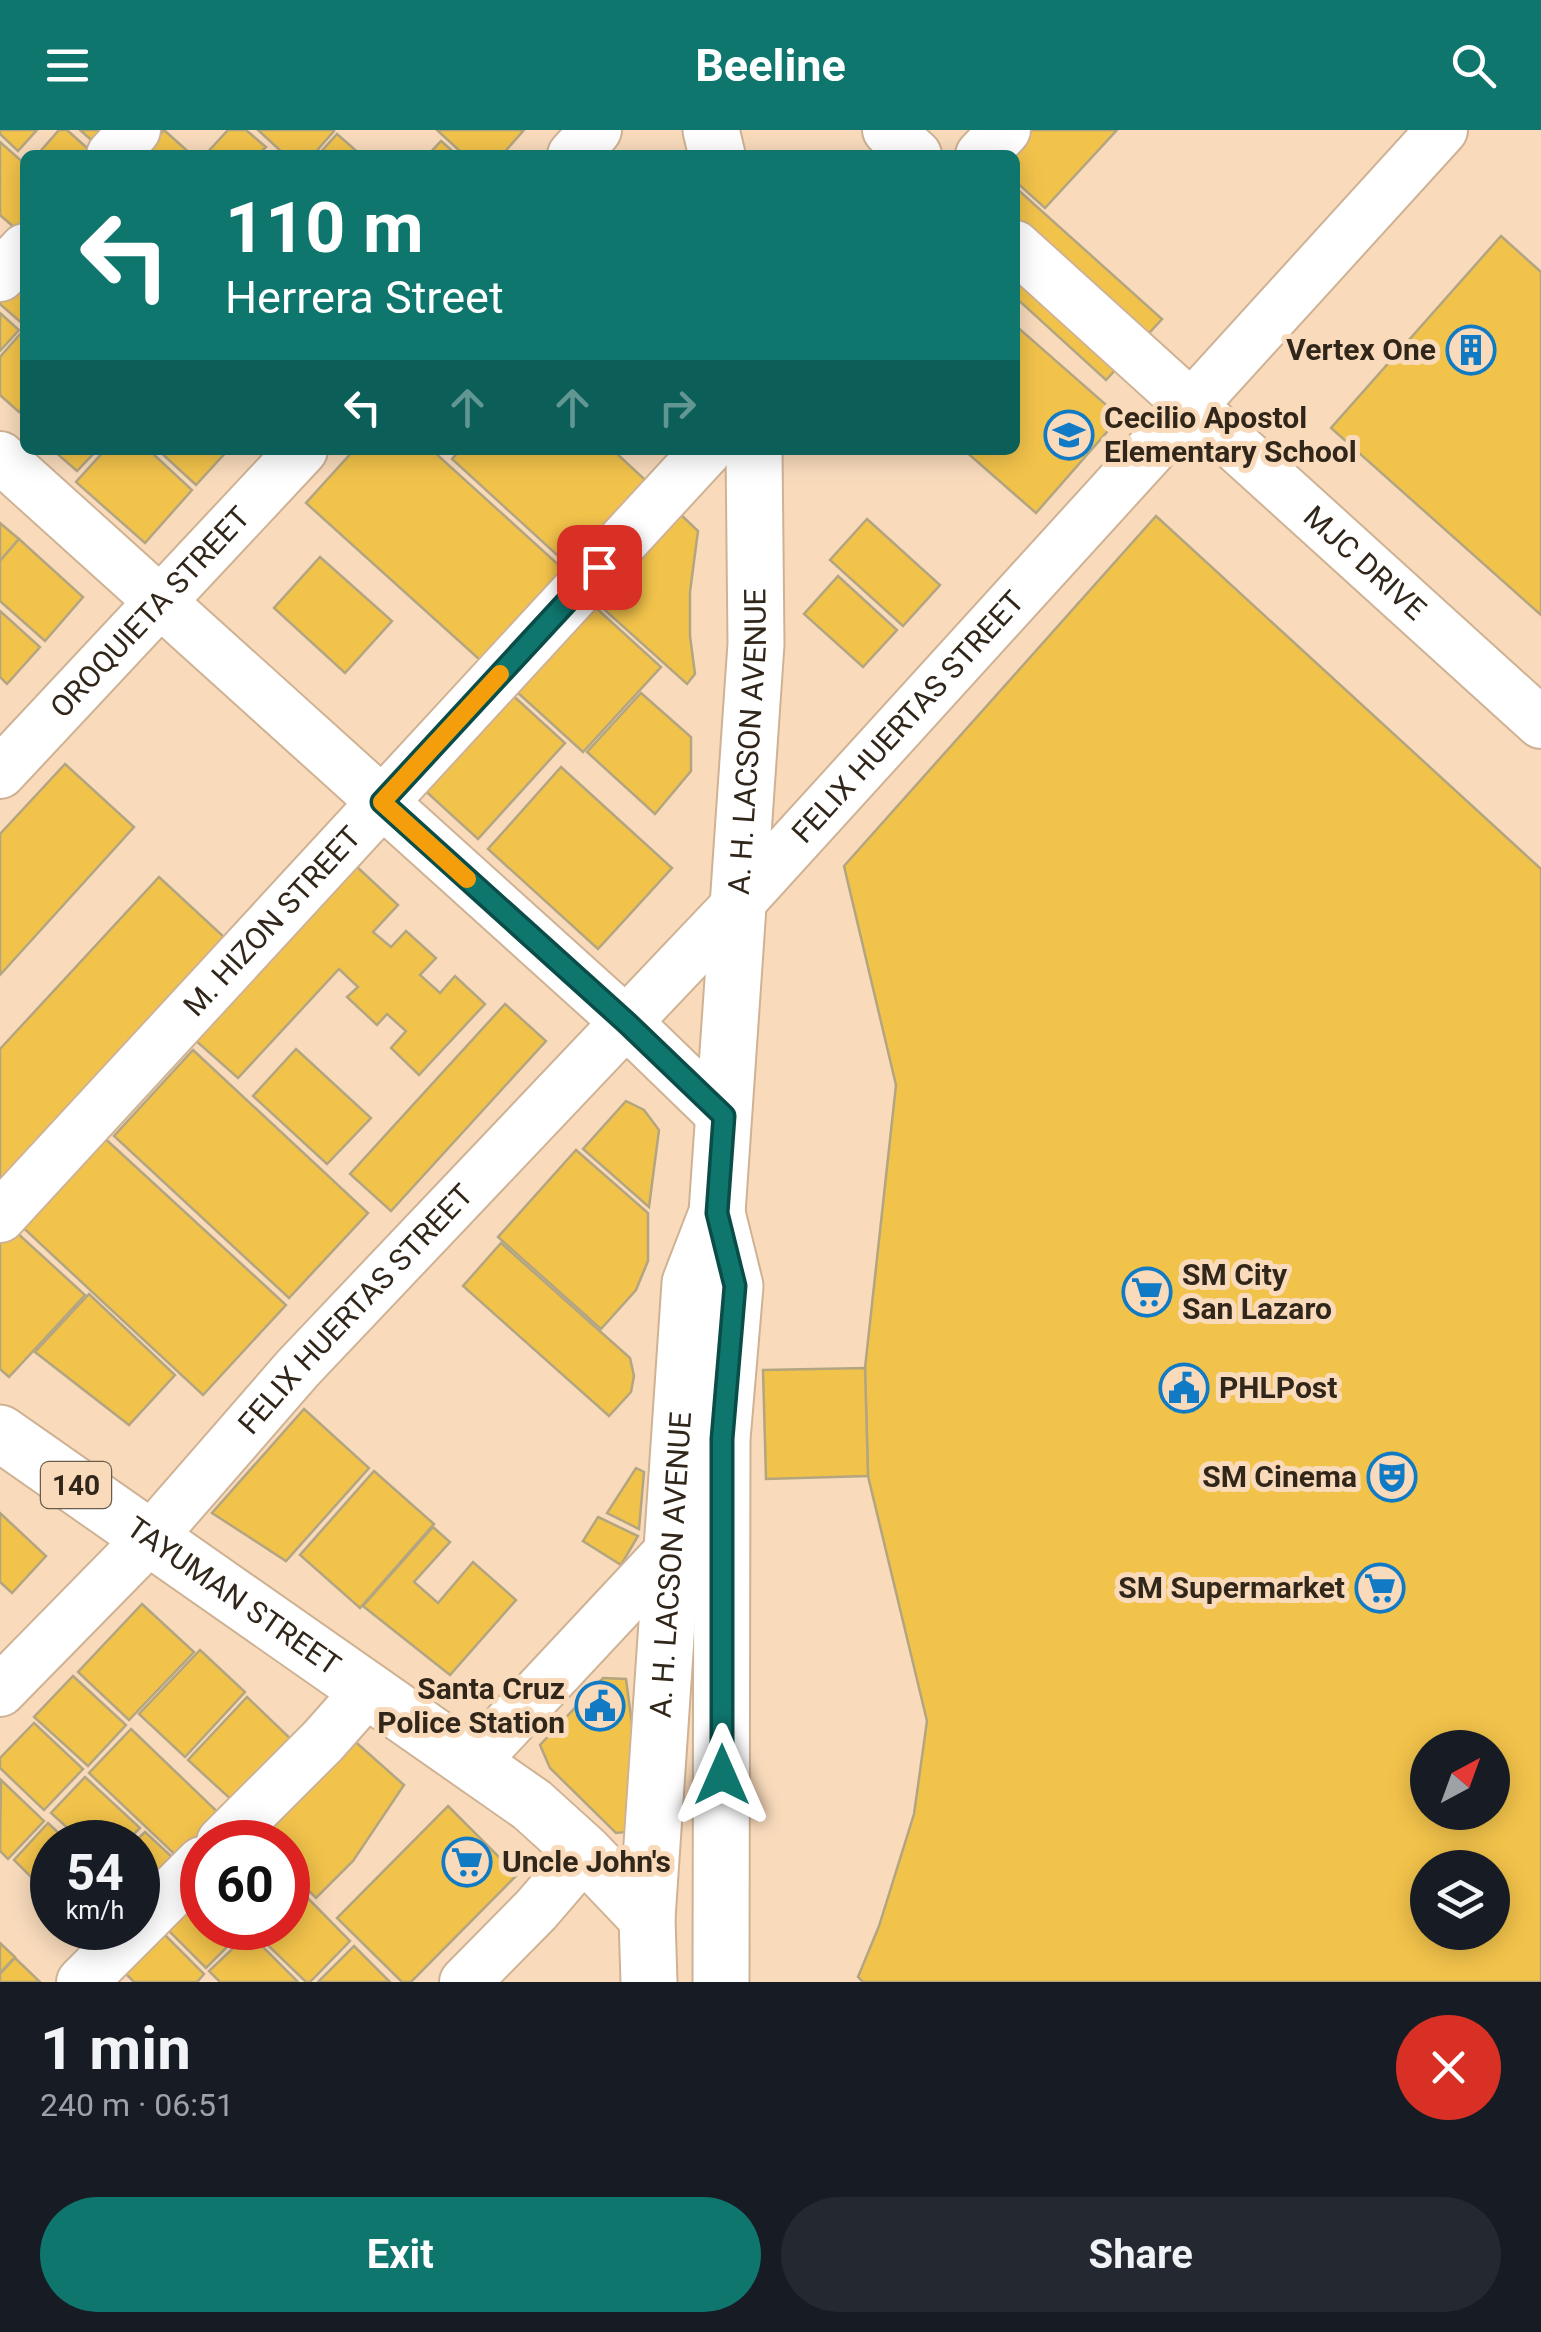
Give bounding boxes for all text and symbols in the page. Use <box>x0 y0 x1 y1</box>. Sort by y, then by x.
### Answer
icon: menu <box>40 38 95 93</box>
icon: search <box>1446 38 1501 93</box>
text: Beeline <box>695 39 846 92</box>
text: 110 m <box>225 187 424 269</box>
icon: left <box>60 190 190 320</box>
text: Herrera Street <box>225 271 504 324</box>
building icon: Vertex One <box>1445 324 1497 376</box>
place label: Vertex One <box>1286 332 1436 367</box>
icon: left <box>335 380 390 435</box>
icon: ahead <box>440 380 495 435</box>
icon: ahead <box>545 380 600 435</box>
icon: right <box>650 380 705 435</box>
place label: Cecilio Apostol Elementary School <box>1104 400 1357 469</box>
school or university icon: Cecilio Apostol Elementary School <box>1043 409 1095 461</box>
street label: OROQUIETA STREET <box>43 499 257 725</box>
street label: MJC DRIVE <box>1297 499 1433 627</box>
pin <box>557 525 642 610</box>
icon: arrive <box>572 540 627 595</box>
street label: FELIX HUERTAS STREET <box>785 583 1031 850</box>
street label: A. H. LACSON AVENUE <box>721 588 773 896</box>
street label: M. HIZON STREET <box>176 819 368 1023</box>
street label: FELIX HUERTAS STREET <box>231 1177 480 1441</box>
place label: SM City San Lazaro <box>1182 1257 1332 1326</box>
supermarket icon: SM City San Lazaro <box>1121 1266 1173 1318</box>
public building icon: PHLPost <box>1158 1362 1210 1414</box>
place label: PHLPost <box>1219 1370 1337 1405</box>
street label: A. H. LACSON AVENUE <box>643 1411 698 1719</box>
theatre icon: SM Cinema <box>1366 1451 1418 1503</box>
place label: SM Cinema <box>1202 1459 1357 1494</box>
road number: 140 <box>41 1462 111 1508</box>
street label: TAYUMAN STREET <box>120 1509 347 1683</box>
supermarket icon: SM Supermarket <box>1354 1562 1406 1614</box>
place label: SM Supermarket <box>1118 1570 1345 1605</box>
place label: Santa Cruz Police Station <box>377 1671 565 1740</box>
public building icon: Santa Cruz Police Station <box>574 1680 626 1732</box>
position arrow <box>670 1723 774 1827</box>
north arrow <box>1410 1730 1510 1830</box>
map controls <box>1410 1730 1510 1950</box>
speed limit sign: 60 <box>180 1820 310 1950</box>
supermarket icon: Uncle John's <box>441 1836 493 1888</box>
text: 54 <box>66 1844 124 1902</box>
place label: Uncle John's <box>502 1844 671 1879</box>
button: layers <box>1410 1850 1510 1950</box>
text: km/h <box>66 1896 124 1925</box>
text: 1 min <box>40 2013 191 2084</box>
button: close <box>1396 2015 1501 2120</box>
text: 240 m · 06:51 <box>40 2086 234 2124</box>
button: Exit <box>40 2197 761 2312</box>
button: Share <box>781 2197 1501 2312</box>

